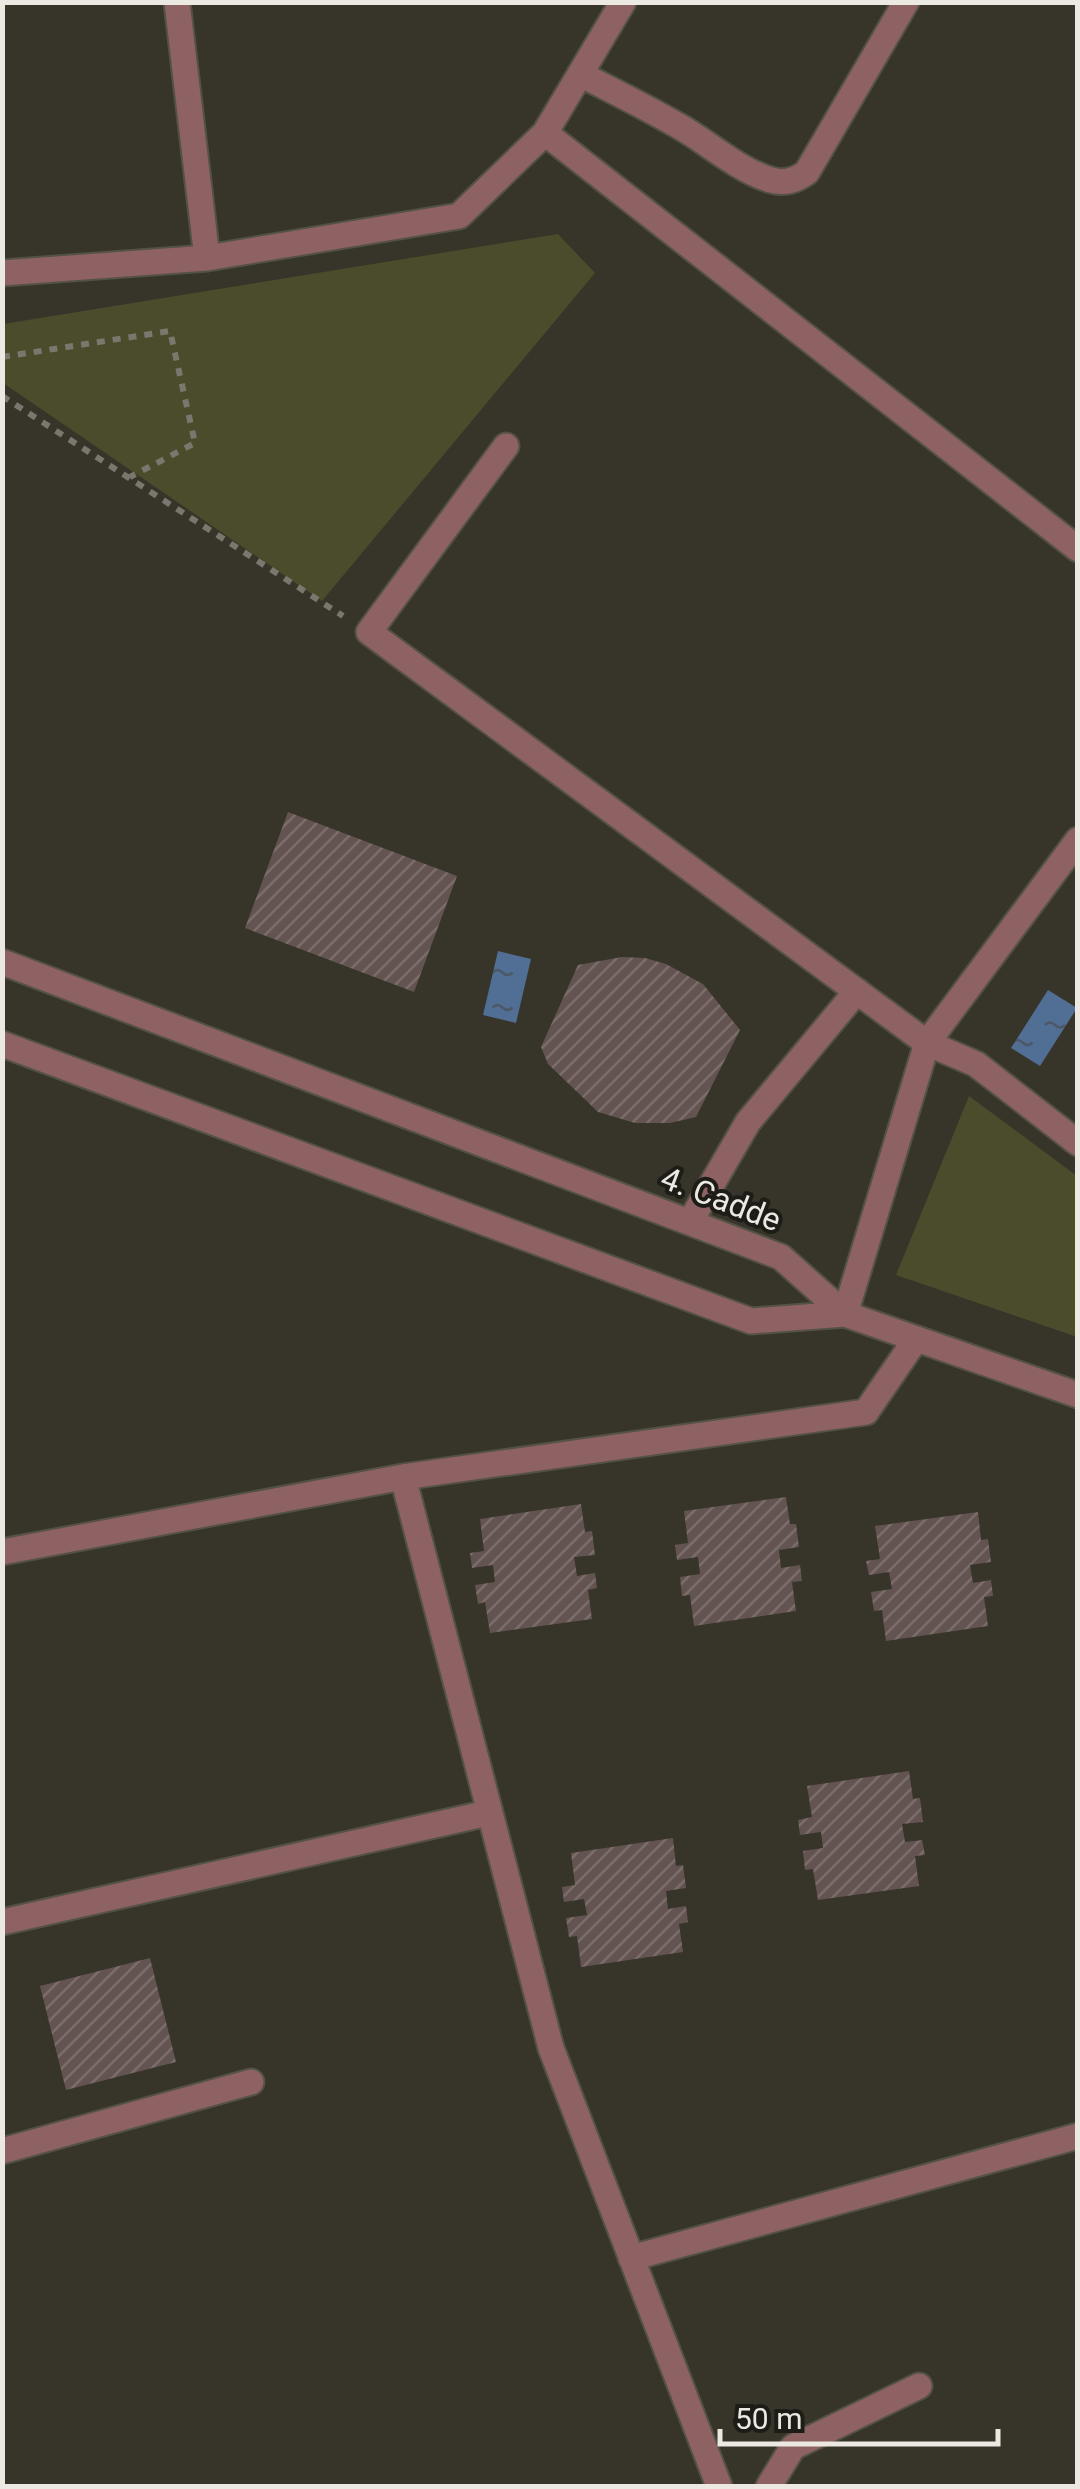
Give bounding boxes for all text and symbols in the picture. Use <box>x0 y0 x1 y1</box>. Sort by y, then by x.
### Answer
street label: 4. Cadde <box>656 1159 786 1239</box>
scale bar <box>720 2384 998 2446</box>
text: 50 m <box>735 2401 802 2436</box>

